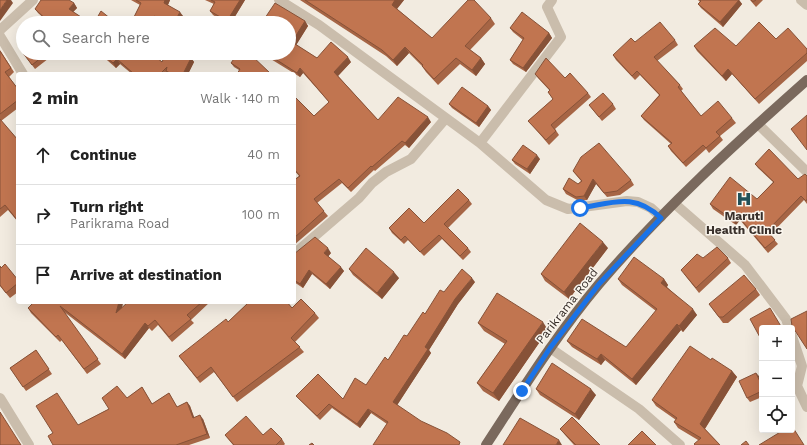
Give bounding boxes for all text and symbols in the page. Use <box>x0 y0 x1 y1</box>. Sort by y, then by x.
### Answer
search box <box>16 16 296 60</box>
icon: search <box>30 27 52 49</box>
text: Search here <box>62 29 150 47</box>
text: 2 min <box>32 88 78 108</box>
text: Walk · 140 m <box>200 91 280 106</box>
icon: ahead <box>32 144 54 166</box>
text: Continue <box>70 146 137 164</box>
text: 40 m <box>247 147 280 162</box>
hospital icon: Maruti Health Clinic <box>735 190 753 208</box>
text: Turn right <box>70 198 143 216</box>
route start <box>571 199 589 217</box>
icon: right <box>32 204 54 226</box>
text: 100 m <box>242 207 280 222</box>
place label: Maruti Health Clinic <box>706 209 782 237</box>
text: Parikrama Road <box>70 216 170 231</box>
icon: arrive <box>32 264 54 286</box>
street label: Parikrama Road <box>533 265 601 347</box>
text: Arrive at destination <box>70 266 222 284</box>
map controls <box>759 325 795 433</box>
button: + <box>759 325 795 361</box>
button: − <box>759 361 795 397</box>
route end <box>513 382 531 400</box>
button: locate <box>759 397 795 433</box>

